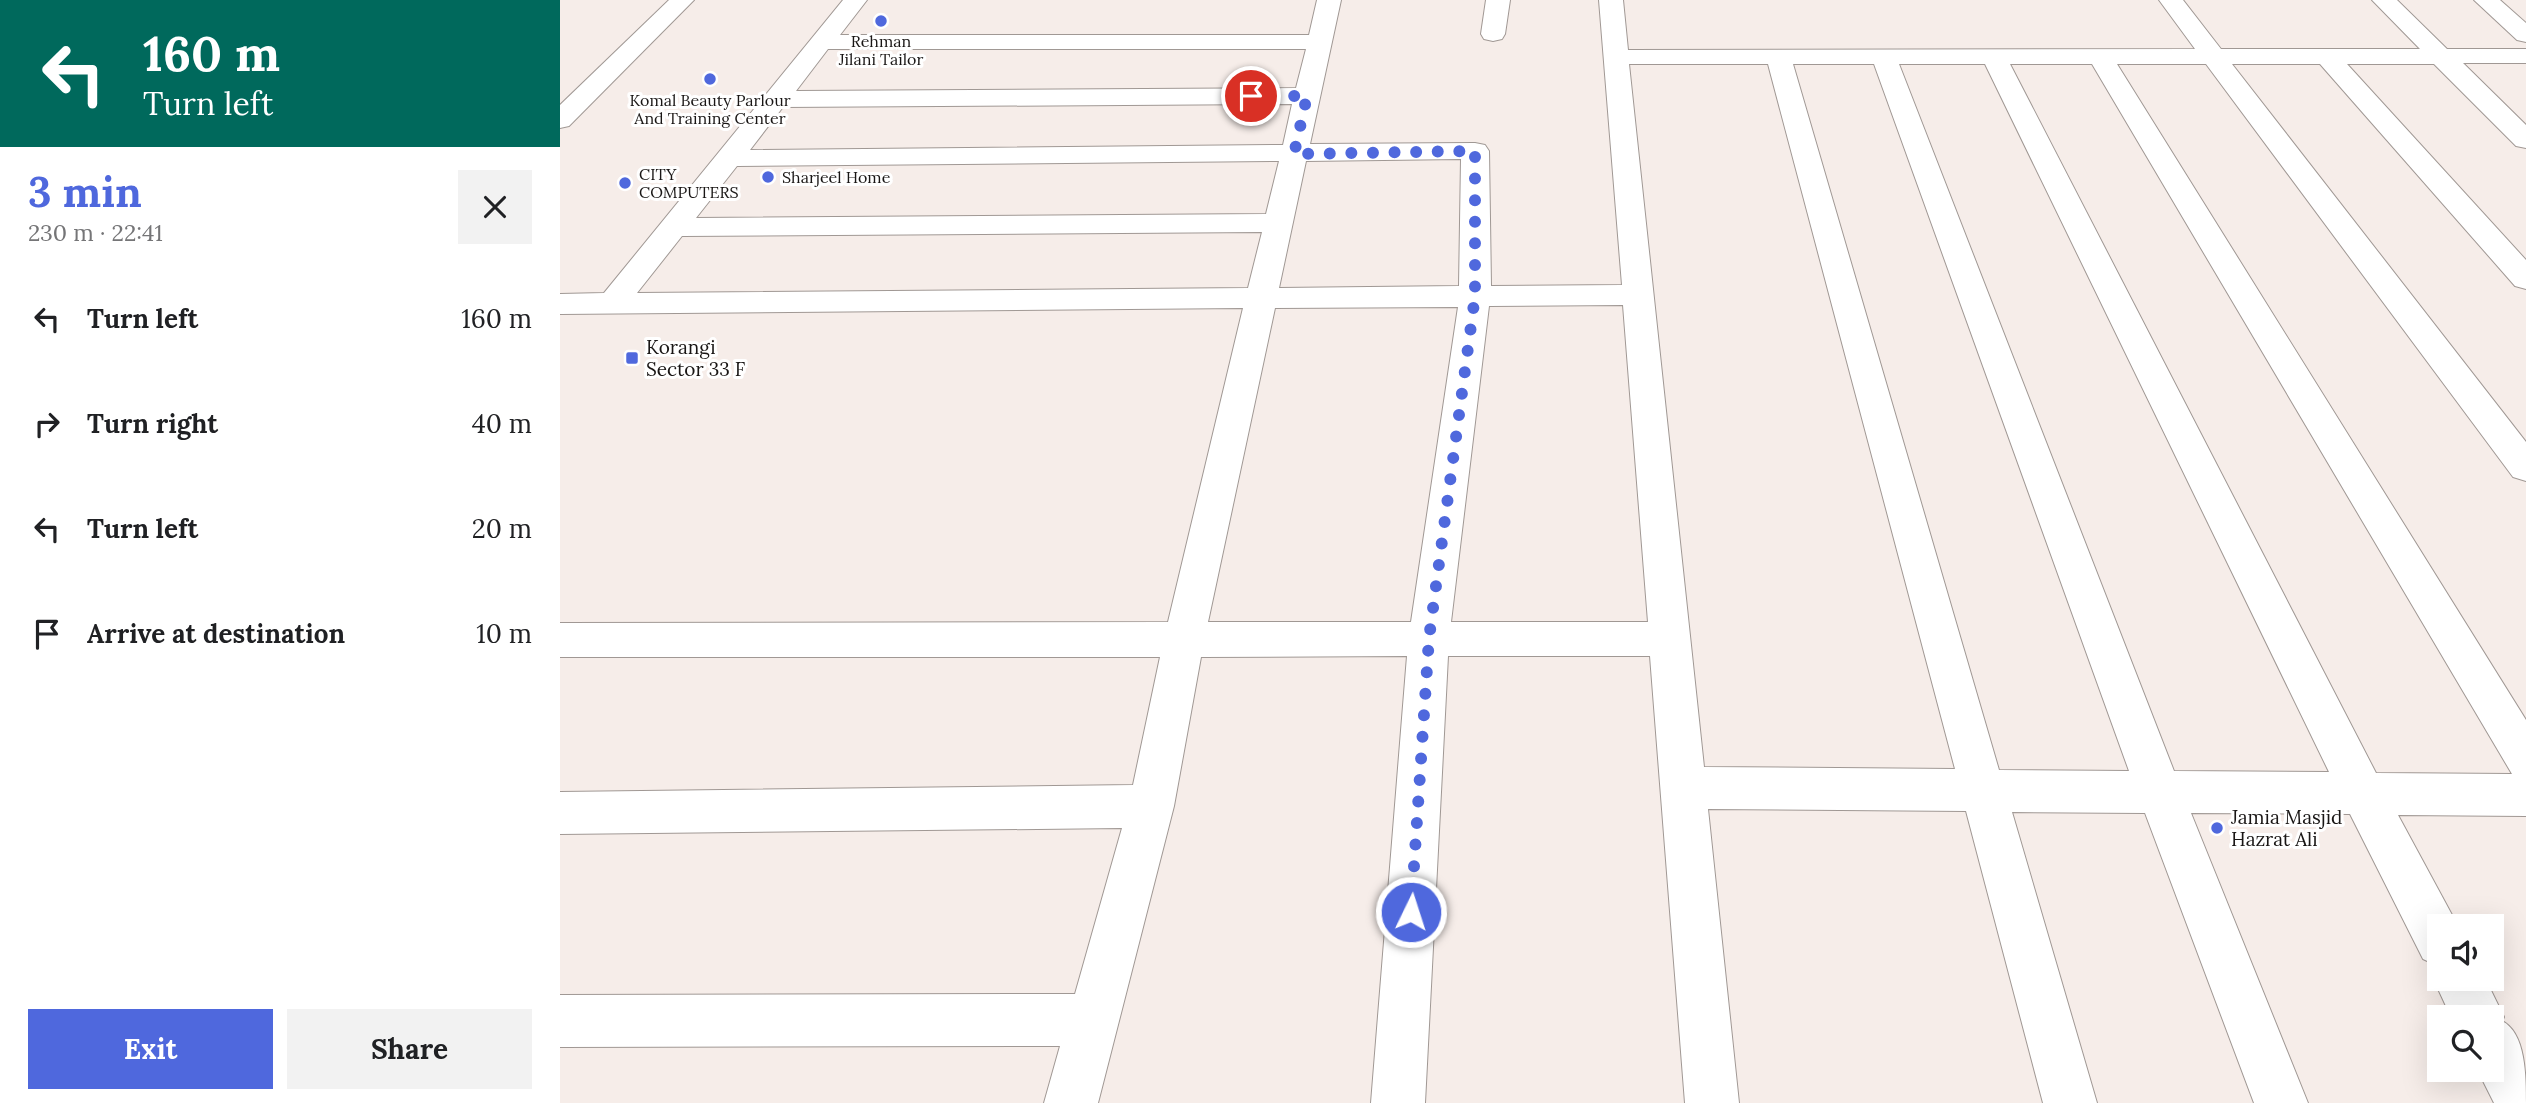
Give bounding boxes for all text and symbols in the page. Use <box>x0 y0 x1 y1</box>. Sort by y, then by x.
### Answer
marker: Rehman Jilani Tailor <box>873 13 889 29</box>
text: 160 m <box>143 22 280 84</box>
icon: left <box>28 28 119 119</box>
place label: Rehman Jilani Tailor <box>838 31 923 69</box>
pin <box>1221 66 1281 126</box>
marker: Komal Beauty Parlour And Training Center <box>702 71 718 87</box>
icon: arrive <box>1232 77 1270 115</box>
text: Turn left <box>143 83 273 124</box>
place label: Komal Beauty Parlour And Training Center <box>629 90 791 128</box>
place label: CITY COMPUTERS <box>639 164 739 202</box>
text: 3 min <box>28 165 142 219</box>
place label: Sharjeel Home <box>782 167 891 187</box>
marker: Sharjeel Home <box>760 169 776 185</box>
button: close <box>458 170 532 244</box>
marker: CITY COMPUTERS <box>617 175 633 191</box>
text: 230 m · 22:41 <box>28 218 163 247</box>
icon: left <box>28 300 66 338</box>
text: Turn left <box>87 302 198 335</box>
text: 160 m <box>461 302 532 335</box>
place label: Korangi Sector 33 F <box>646 335 745 381</box>
marker: Korangi Sector 33 F <box>624 350 640 366</box>
icon: right <box>28 405 66 443</box>
text: Turn right <box>87 407 218 440</box>
text: 40 m <box>472 407 532 440</box>
icon: left <box>28 510 66 548</box>
text: Turn left <box>87 512 198 545</box>
text: 20 m <box>472 512 532 545</box>
icon: arrive <box>28 615 66 653</box>
text: Arrive at destination <box>87 617 345 650</box>
text: 10 m <box>476 617 532 650</box>
place label: Jamia Masjid Hazrat Ali <box>2230 805 2342 851</box>
marker: Jamia Masjid Hazrat Ali <box>2209 820 2225 836</box>
position arrow <box>1374 875 1448 949</box>
map controls <box>2427 914 2504 1082</box>
button: sound <box>2427 914 2504 991</box>
button: search <box>2427 1005 2504 1082</box>
button: Exit <box>28 1009 273 1089</box>
button: Share <box>287 1009 532 1089</box>

